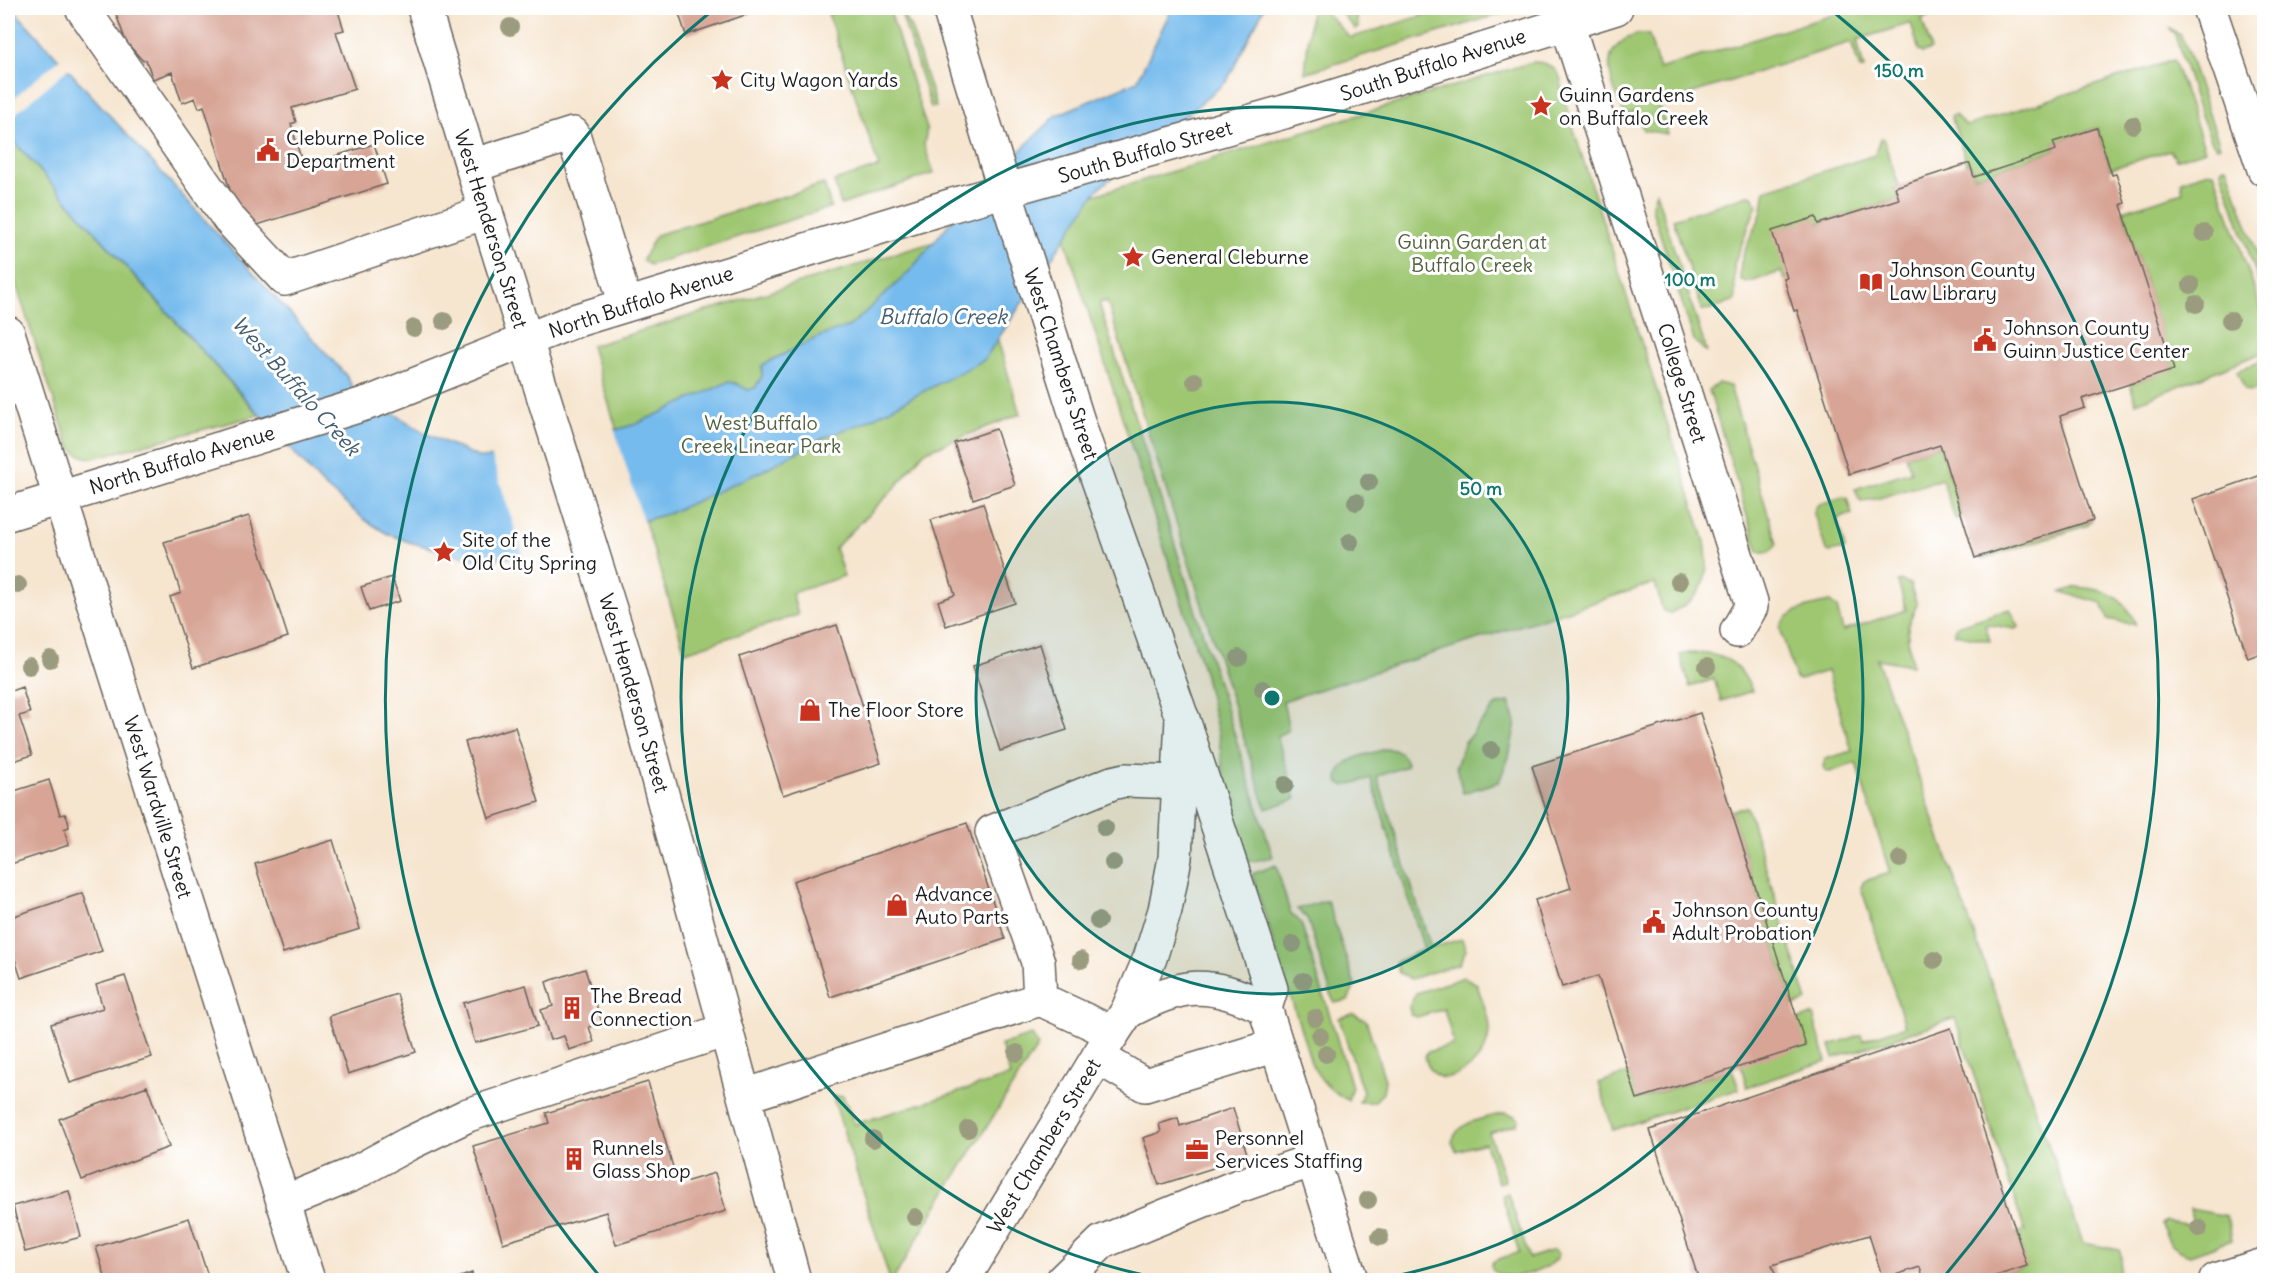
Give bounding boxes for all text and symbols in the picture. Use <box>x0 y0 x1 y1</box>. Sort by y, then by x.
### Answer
street label: South Buffalo Avenue <box>1337 23 1529 106</box>
text: 150 m <box>1874 59 1924 82</box>
place icon: City Wagon Yards <box>709 67 735 93</box>
place label: City Wagon Yards <box>740 67 898 92</box>
place label: Guinn Gardens on Buffalo Creek <box>1559 82 1708 130</box>
place icon: Guinn Gardens on Buffalo Creek <box>1528 93 1554 119</box>
street label: South Buffalo Street <box>1055 115 1235 188</box>
place label: Cleburne Police Department <box>286 125 425 173</box>
street label: West Henderson Street <box>449 127 534 331</box>
public building icon: Cleburne Police Department <box>255 137 281 163</box>
park label: Guinn Garden at Buffalo Creek <box>1397 229 1547 277</box>
place icon: General Cleburne <box>1120 244 1146 270</box>
place label: General Cleburne <box>1151 244 1309 269</box>
place label: Johnson County Law Library <box>1889 257 2036 305</box>
street label: North Buffalo Avenue <box>545 260 736 343</box>
street label: West Chambers Street <box>1019 265 1104 463</box>
text: 100 m <box>1665 268 1716 291</box>
library icon: Johnson County Law Library <box>1858 269 1884 295</box>
water label: Buffalo Creek <box>879 303 1008 330</box>
water label: West Buffalo Creek <box>226 310 367 462</box>
place label: Johnson County Guinn Justice Center <box>2003 315 2189 363</box>
street label: College Street <box>1652 320 1713 446</box>
public building icon: Johnson County Guinn Justice Center <box>1972 327 1998 353</box>
park label: West Buffalo Creek Linear Park <box>681 410 841 458</box>
street label: North Buffalo Avenue <box>86 419 278 500</box>
text: 50 m <box>1460 477 1502 500</box>
place label: Site of the Old City Spring <box>462 527 597 575</box>
place icon: Site of the Old City Spring <box>431 539 457 565</box>
street label: West Henderson Street <box>594 590 675 796</box>
centre of rings <box>1262 688 1282 708</box>
shop icon: The Floor Store <box>797 697 823 723</box>
place label: The Floor Store <box>828 697 964 722</box>
street label: West Wardville Street <box>119 713 198 901</box>
place label: Advance Auto Parts <box>915 881 1009 929</box>
shop icon: Advance Auto Parts <box>884 892 910 918</box>
place label: Johnson County Adult Probation <box>1672 897 1819 945</box>
public building icon: Johnson County Adult Probation <box>1641 909 1667 935</box>
place label: The Bread Connection <box>590 983 692 1031</box>
building icon: The Bread Connection <box>559 995 585 1021</box>
street label: West Chambers Street <box>981 1053 1106 1238</box>
place label: Personnel Services Staffing <box>1215 1125 1363 1173</box>
place label: Runnels Glass Shop <box>592 1135 691 1183</box>
office icon: Personnel Services Staffing <box>1184 1137 1210 1163</box>
building icon: Runnels Glass Shop <box>561 1146 587 1172</box>

